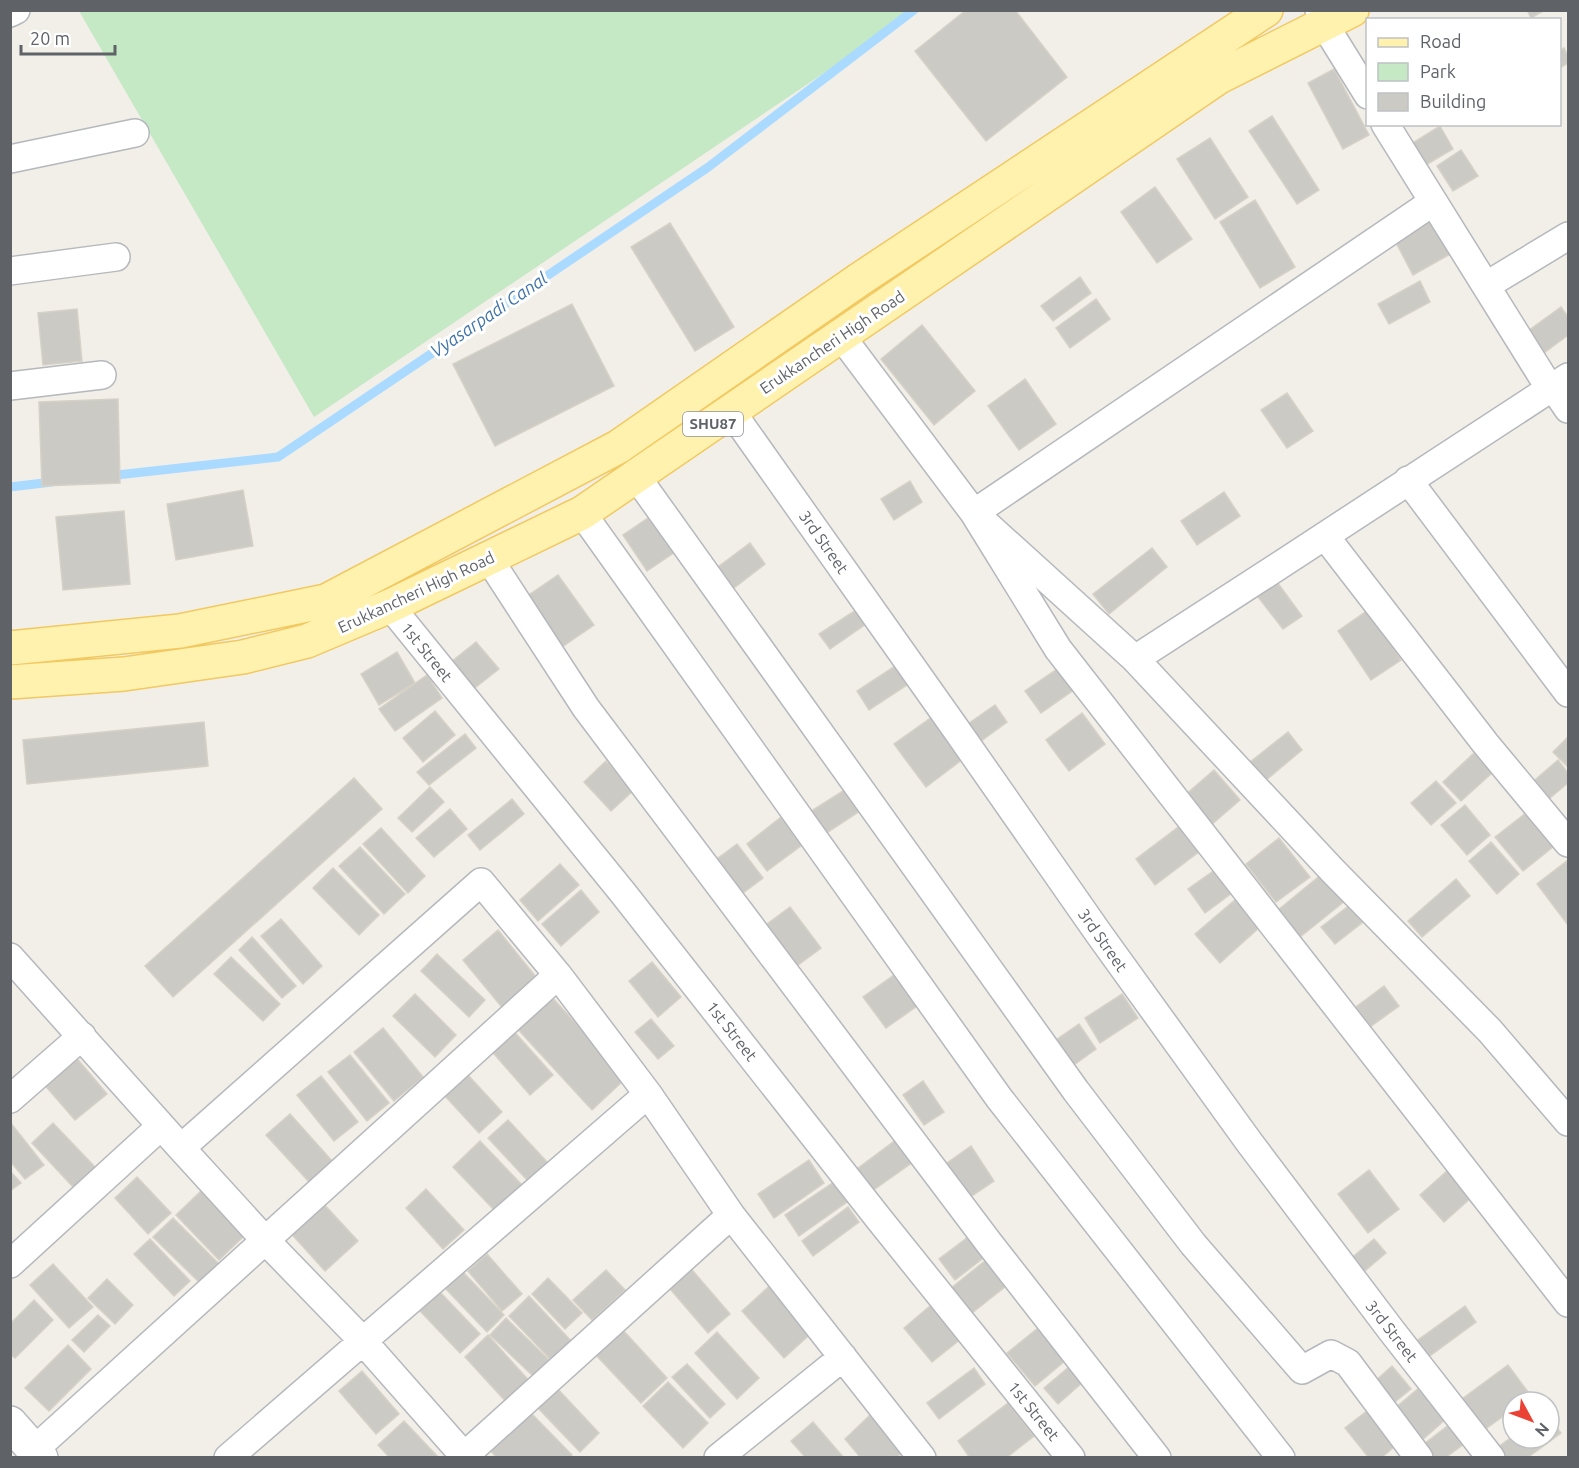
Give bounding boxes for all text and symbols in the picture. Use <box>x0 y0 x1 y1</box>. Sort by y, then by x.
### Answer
scale bar <box>21 18 116 56</box>
legend <box>1366 18 1561 126</box>
text: 20 m <box>30 28 70 48</box>
text: Road <box>1420 31 1462 51</box>
text: Park <box>1420 61 1456 81</box>
text: Building <box>1420 91 1486 111</box>
water label: Vyasarpadi Canal <box>426 268 551 361</box>
street label: Erukkancheri High Road <box>756 287 908 397</box>
road number: SHU87 <box>683 412 743 436</box>
street label: 3rd Street <box>796 507 853 578</box>
street label: Erukkancheri High Road <box>335 548 497 636</box>
street label: 1st Street <box>398 619 457 686</box>
street label: 3rd Street <box>1075 905 1132 976</box>
street label: 1st Street <box>703 998 761 1065</box>
street label: 3rd Street <box>1363 1297 1422 1366</box>
street label: 1st Street <box>1005 1378 1064 1445</box>
north arrow <box>1501 1390 1561 1450</box>
text: N <box>1532 1419 1553 1440</box>

